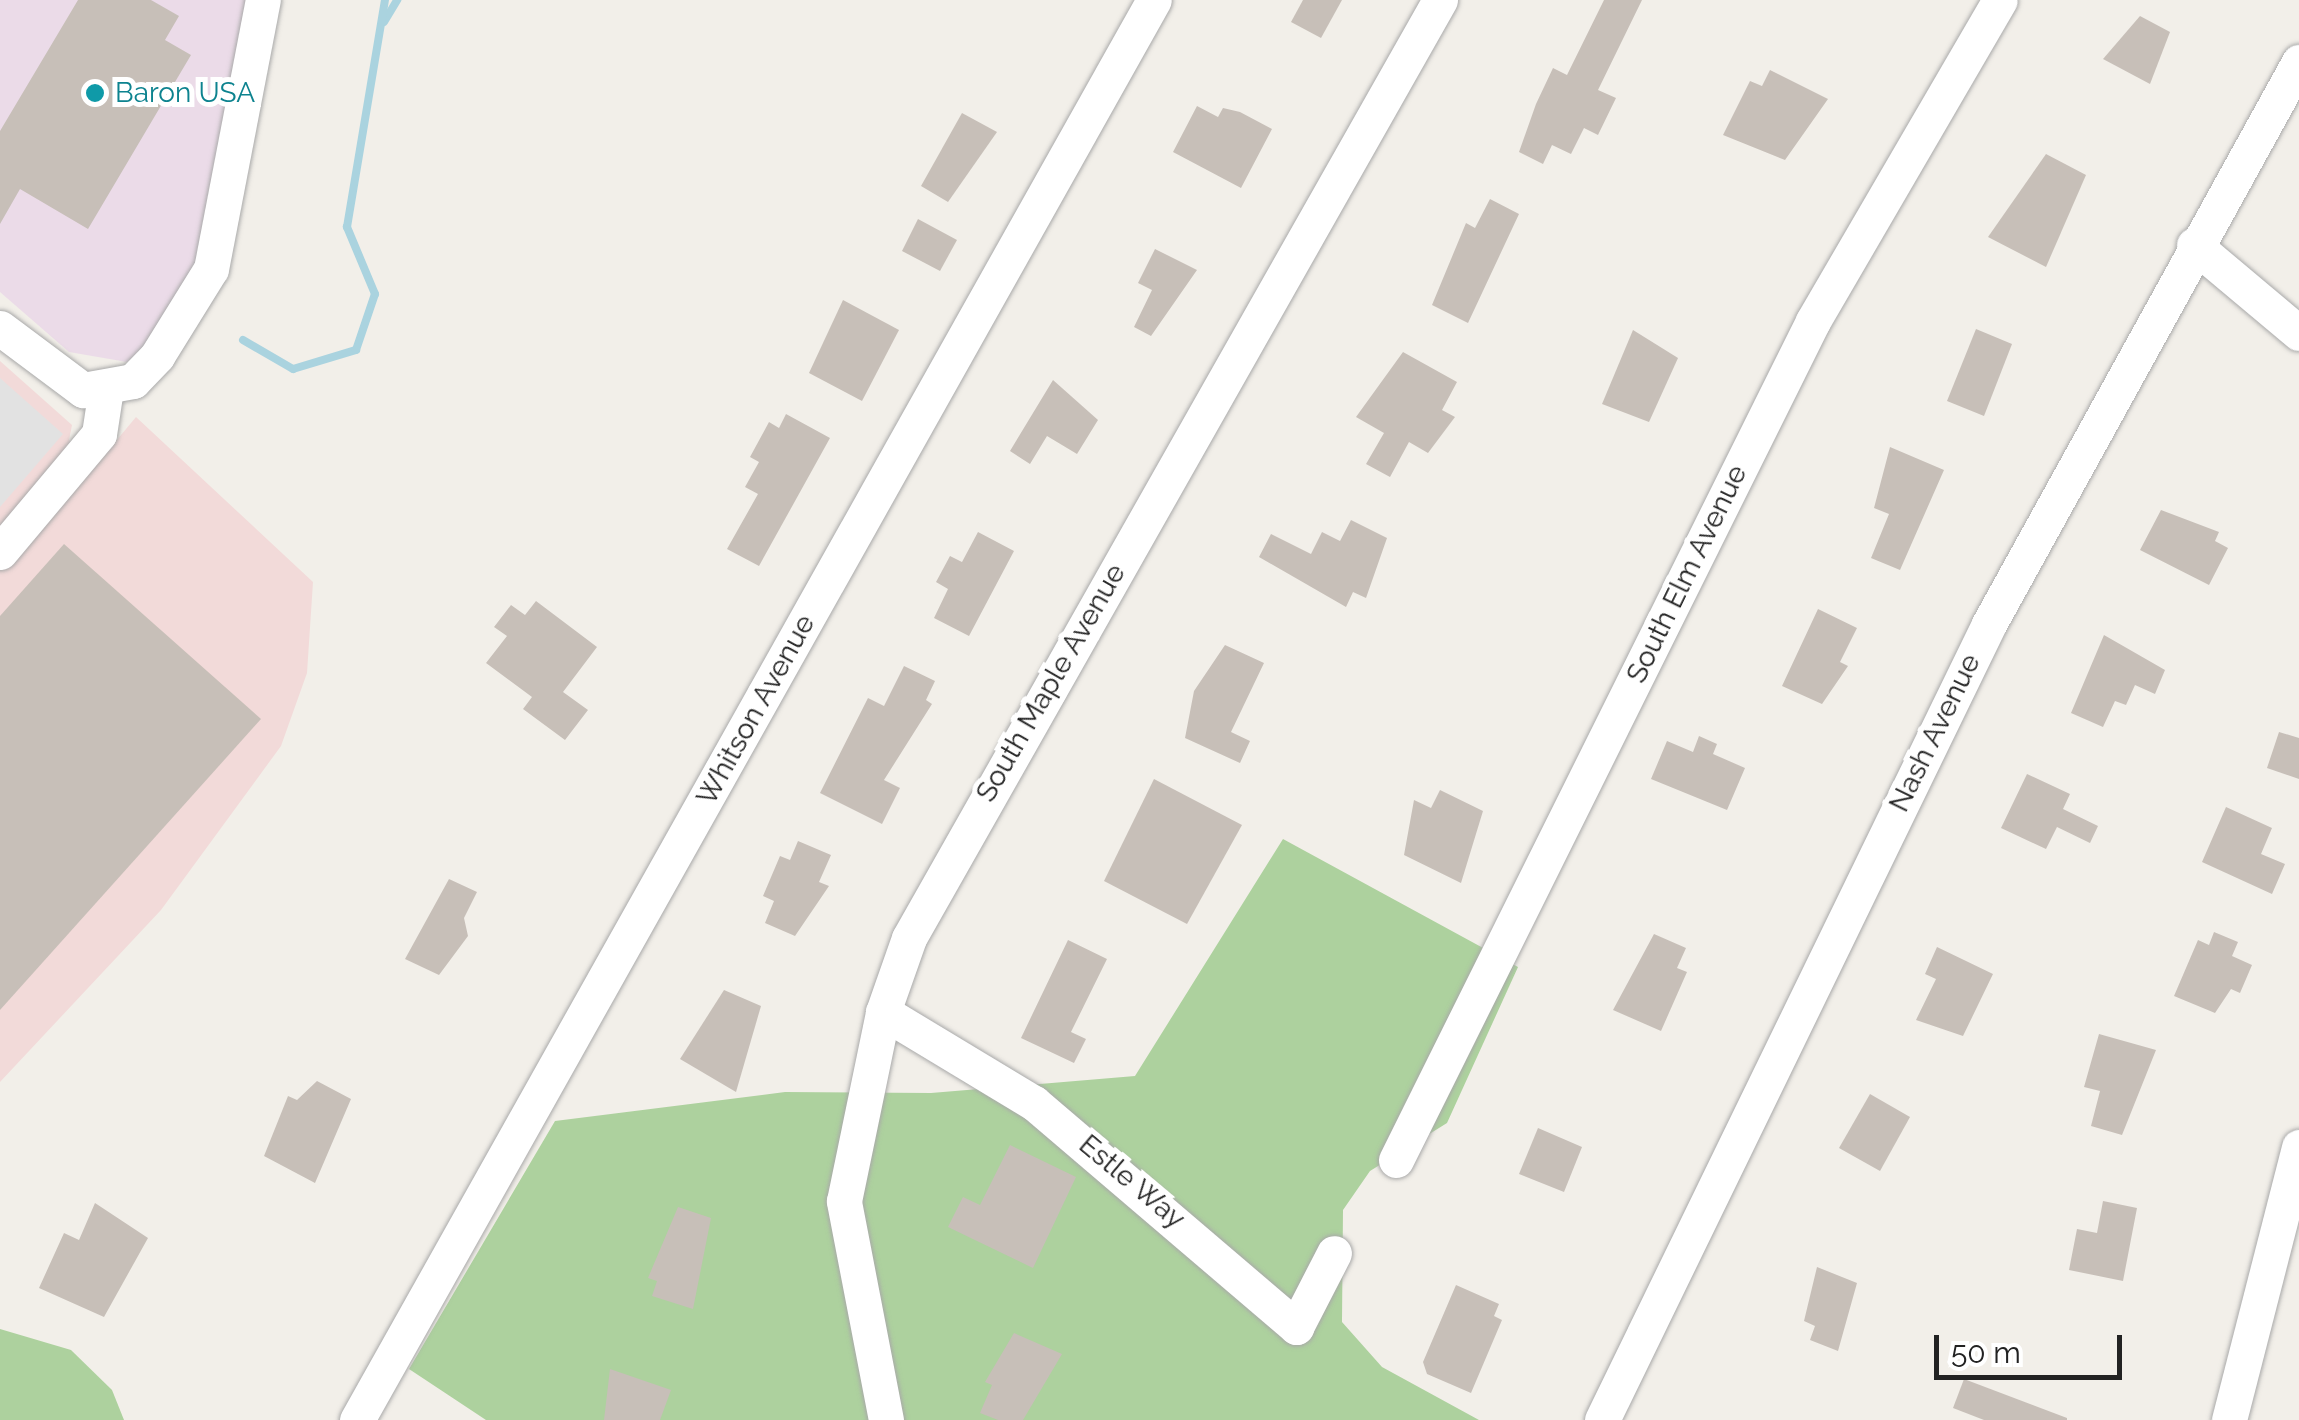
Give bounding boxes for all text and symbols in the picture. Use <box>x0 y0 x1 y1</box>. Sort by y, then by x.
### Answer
place label: Baron USA <box>115 76 255 110</box>
marker: Baron USA <box>84 82 106 104</box>
street label: South Elm Avenue <box>1620 459 1754 689</box>
street label: South Maple Avenue <box>969 558 1133 808</box>
street label: Whitson Avenue <box>690 609 822 811</box>
street label: Nash Avenue <box>1882 648 1988 818</box>
street label: Estle Way <box>1072 1128 1192 1236</box>
scale bar <box>1939 1315 2126 1377</box>
text: 50 m <box>1951 1335 2021 1370</box>

